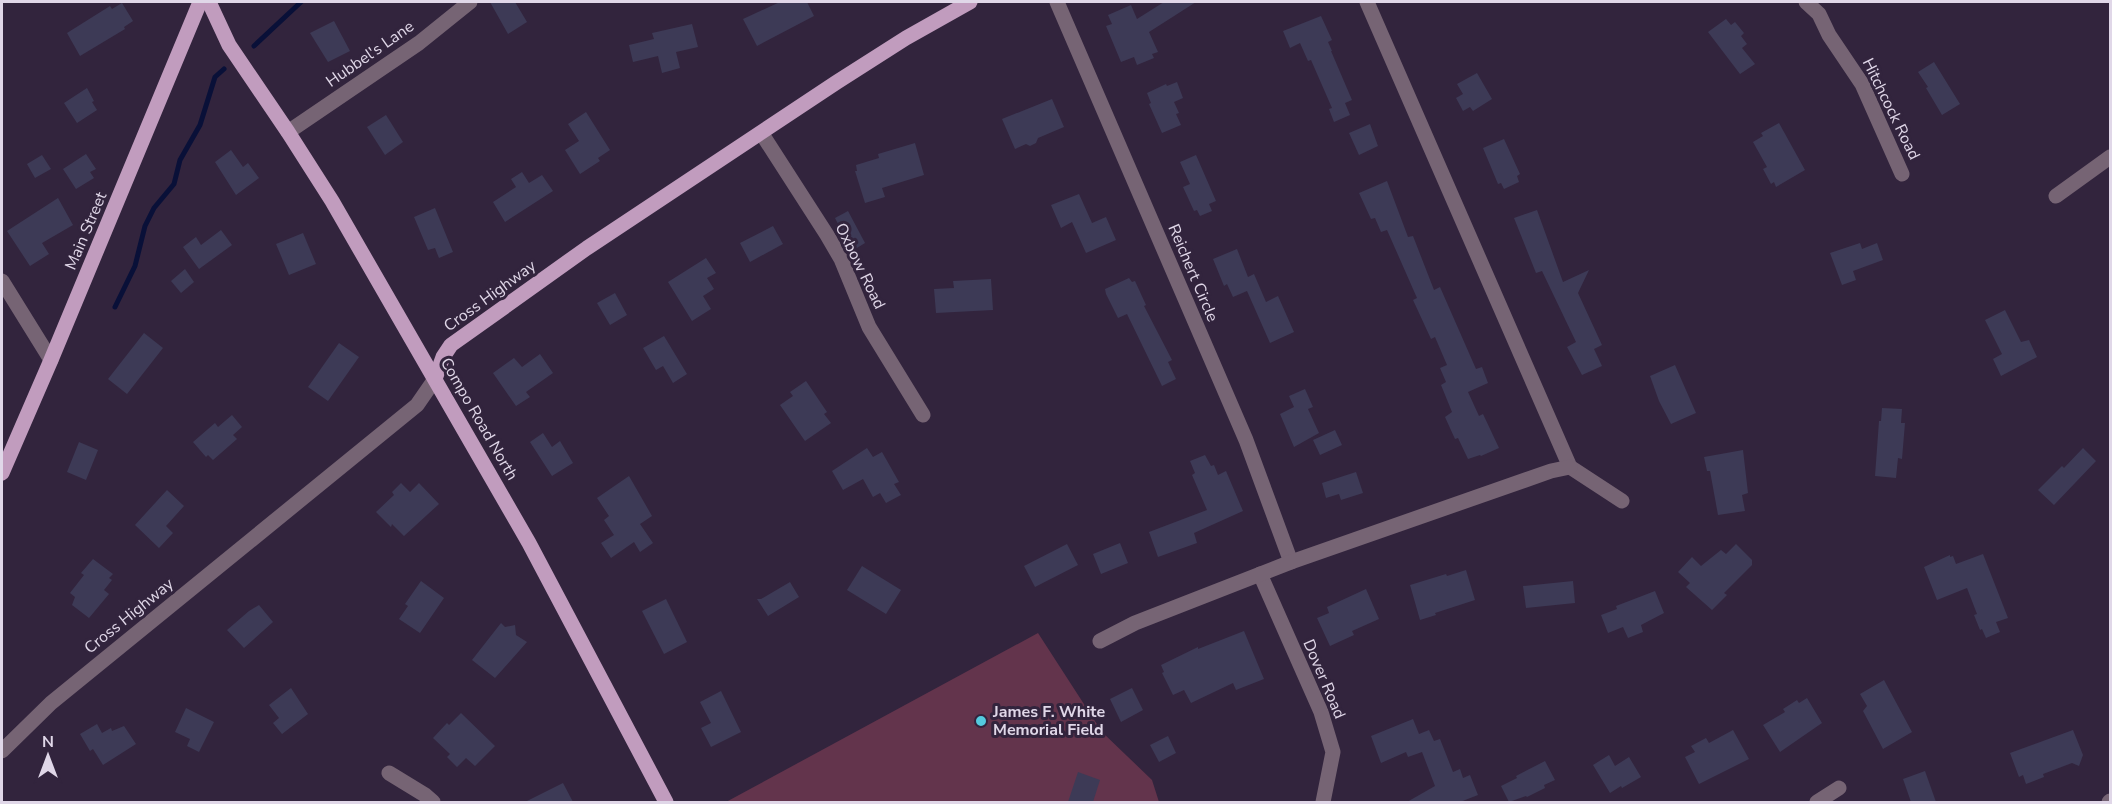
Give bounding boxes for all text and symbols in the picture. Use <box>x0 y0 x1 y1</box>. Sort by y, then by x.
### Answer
street label: Hubbel's Lane <box>322 16 418 92</box>
street label: Hitchcock Road <box>1857 54 1925 164</box>
street label: Main Street <box>60 188 112 273</box>
street label: Oxbow Road <box>830 219 890 313</box>
street label: Reichert Circle <box>1162 221 1224 325</box>
street label: Cross Highway <box>439 255 541 337</box>
street label: Compo Road North <box>435 354 523 484</box>
street label: Cross Highway <box>80 573 179 659</box>
street label: Dover Road <box>1297 636 1351 722</box>
place label: James F. White Memorial Field <box>992 701 1105 741</box>
marker: James F. White Memorial Field <box>974 714 988 728</box>
north arrow <box>18 726 78 786</box>
text: N <box>42 731 54 753</box>

